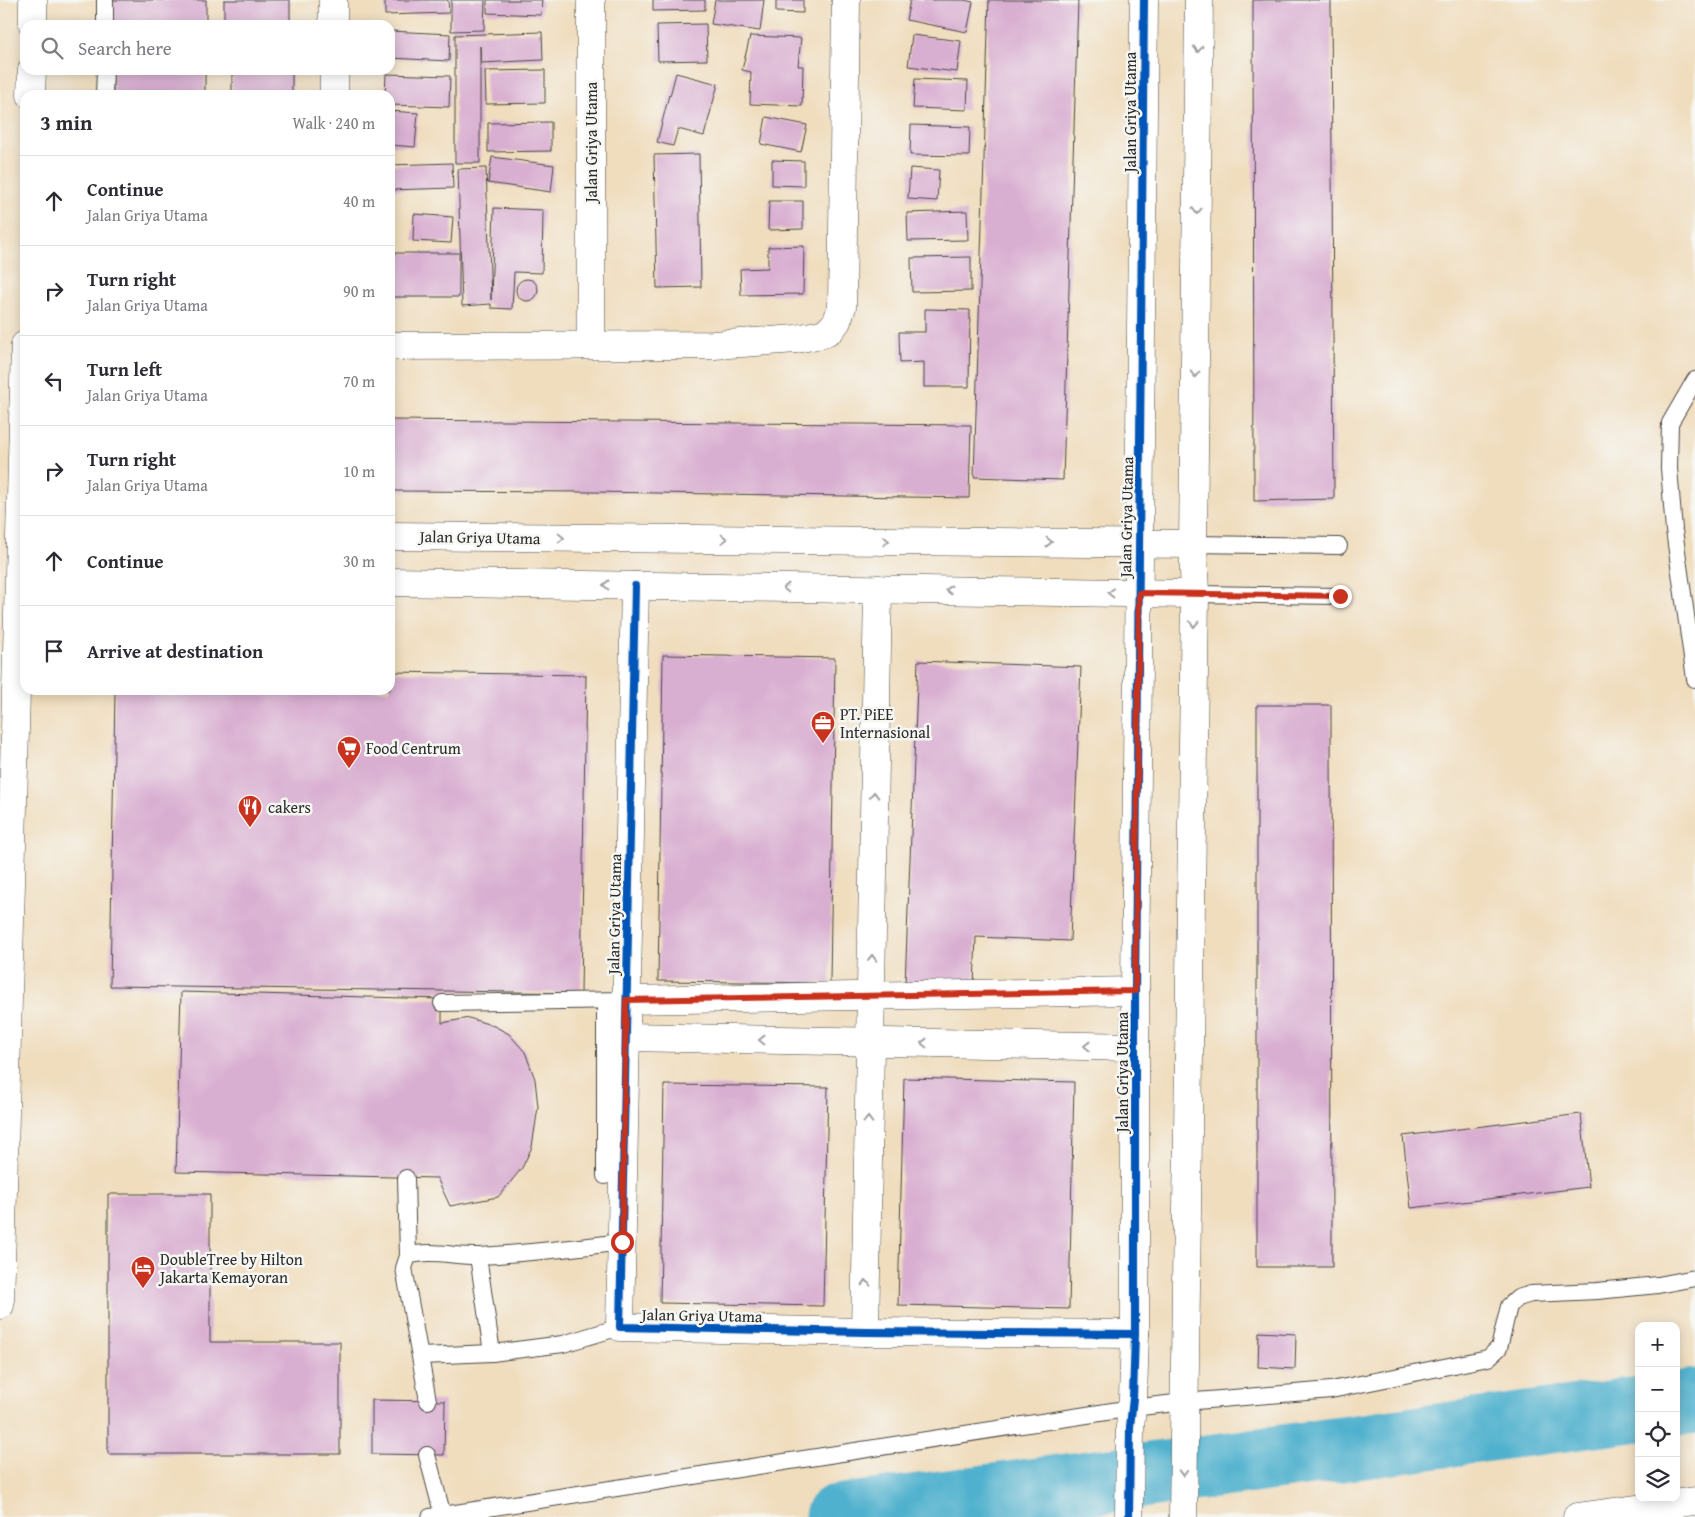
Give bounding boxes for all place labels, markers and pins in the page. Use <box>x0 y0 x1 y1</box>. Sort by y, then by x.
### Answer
place label: PT. PiEE Internasional <box>840 702 931 744</box>
office icon: PT. PiEE Internasional <box>810 710 836 744</box>
supermarket icon: Food Centrum <box>336 735 362 769</box>
place label: Food Centrum <box>366 736 461 760</box>
restaurant icon: cakers <box>237 794 263 828</box>
place label: cakers <box>268 795 311 819</box>
place label: DoubleTree by Hilton Jakarta Kemayoran <box>158 1247 303 1289</box>
hotel icon: DoubleTree by Hilton Jakarta Kemayoran <box>130 1255 156 1289</box>

